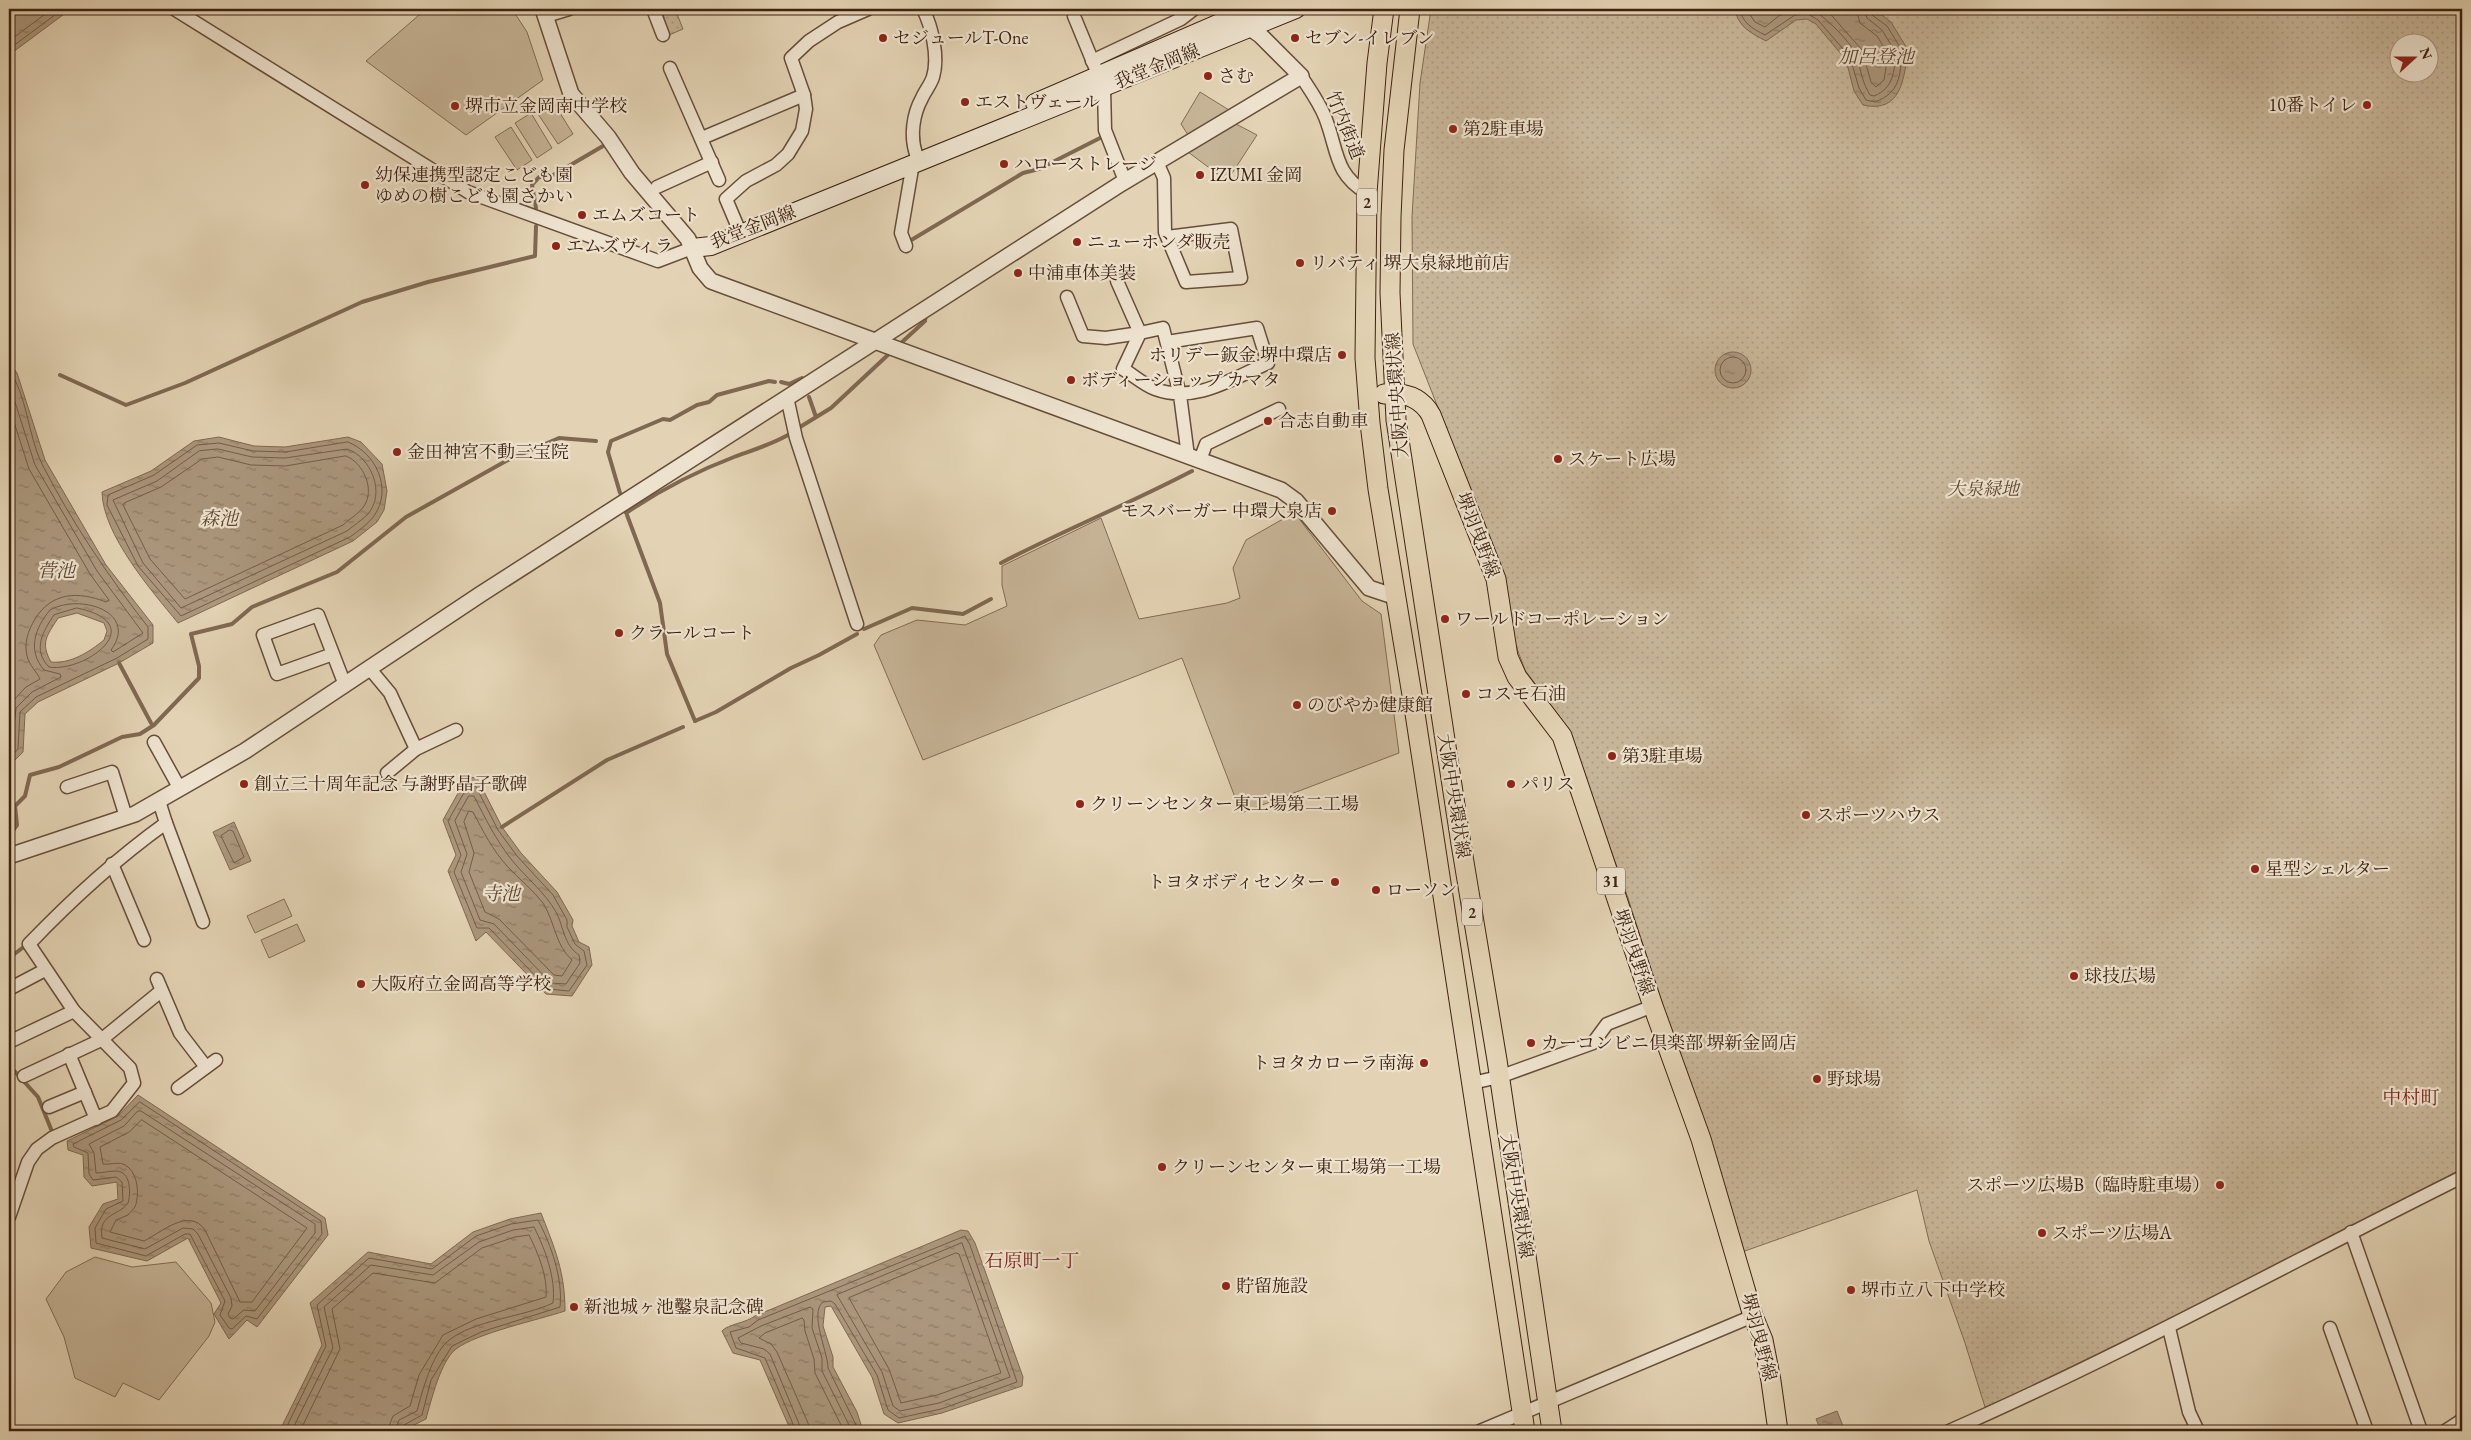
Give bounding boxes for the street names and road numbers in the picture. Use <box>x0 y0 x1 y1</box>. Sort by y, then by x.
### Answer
street label: 我堂金岡線 <box>1111 38 1203 93</box>
street label: 竹内街道 <box>1321 87 1370 162</box>
road number: 2 <box>1357 188 1377 216</box>
street label: 我堂金岡線 <box>707 200 799 253</box>
street label: 大阪中央環状線 <box>1381 331 1412 459</box>
street label: 堺羽曳野線 <box>1452 489 1505 581</box>
street label: 大阪中央環状線 <box>1433 732 1476 860</box>
road number: 31 <box>1597 868 1625 894</box>
road number: 2 <box>1462 899 1482 926</box>
street label: 堺羽曳野線 <box>1609 906 1660 998</box>
street label: 大阪中央環状線 <box>1496 1132 1539 1260</box>
street label: 堺羽曳野線 <box>1737 1290 1782 1383</box>

